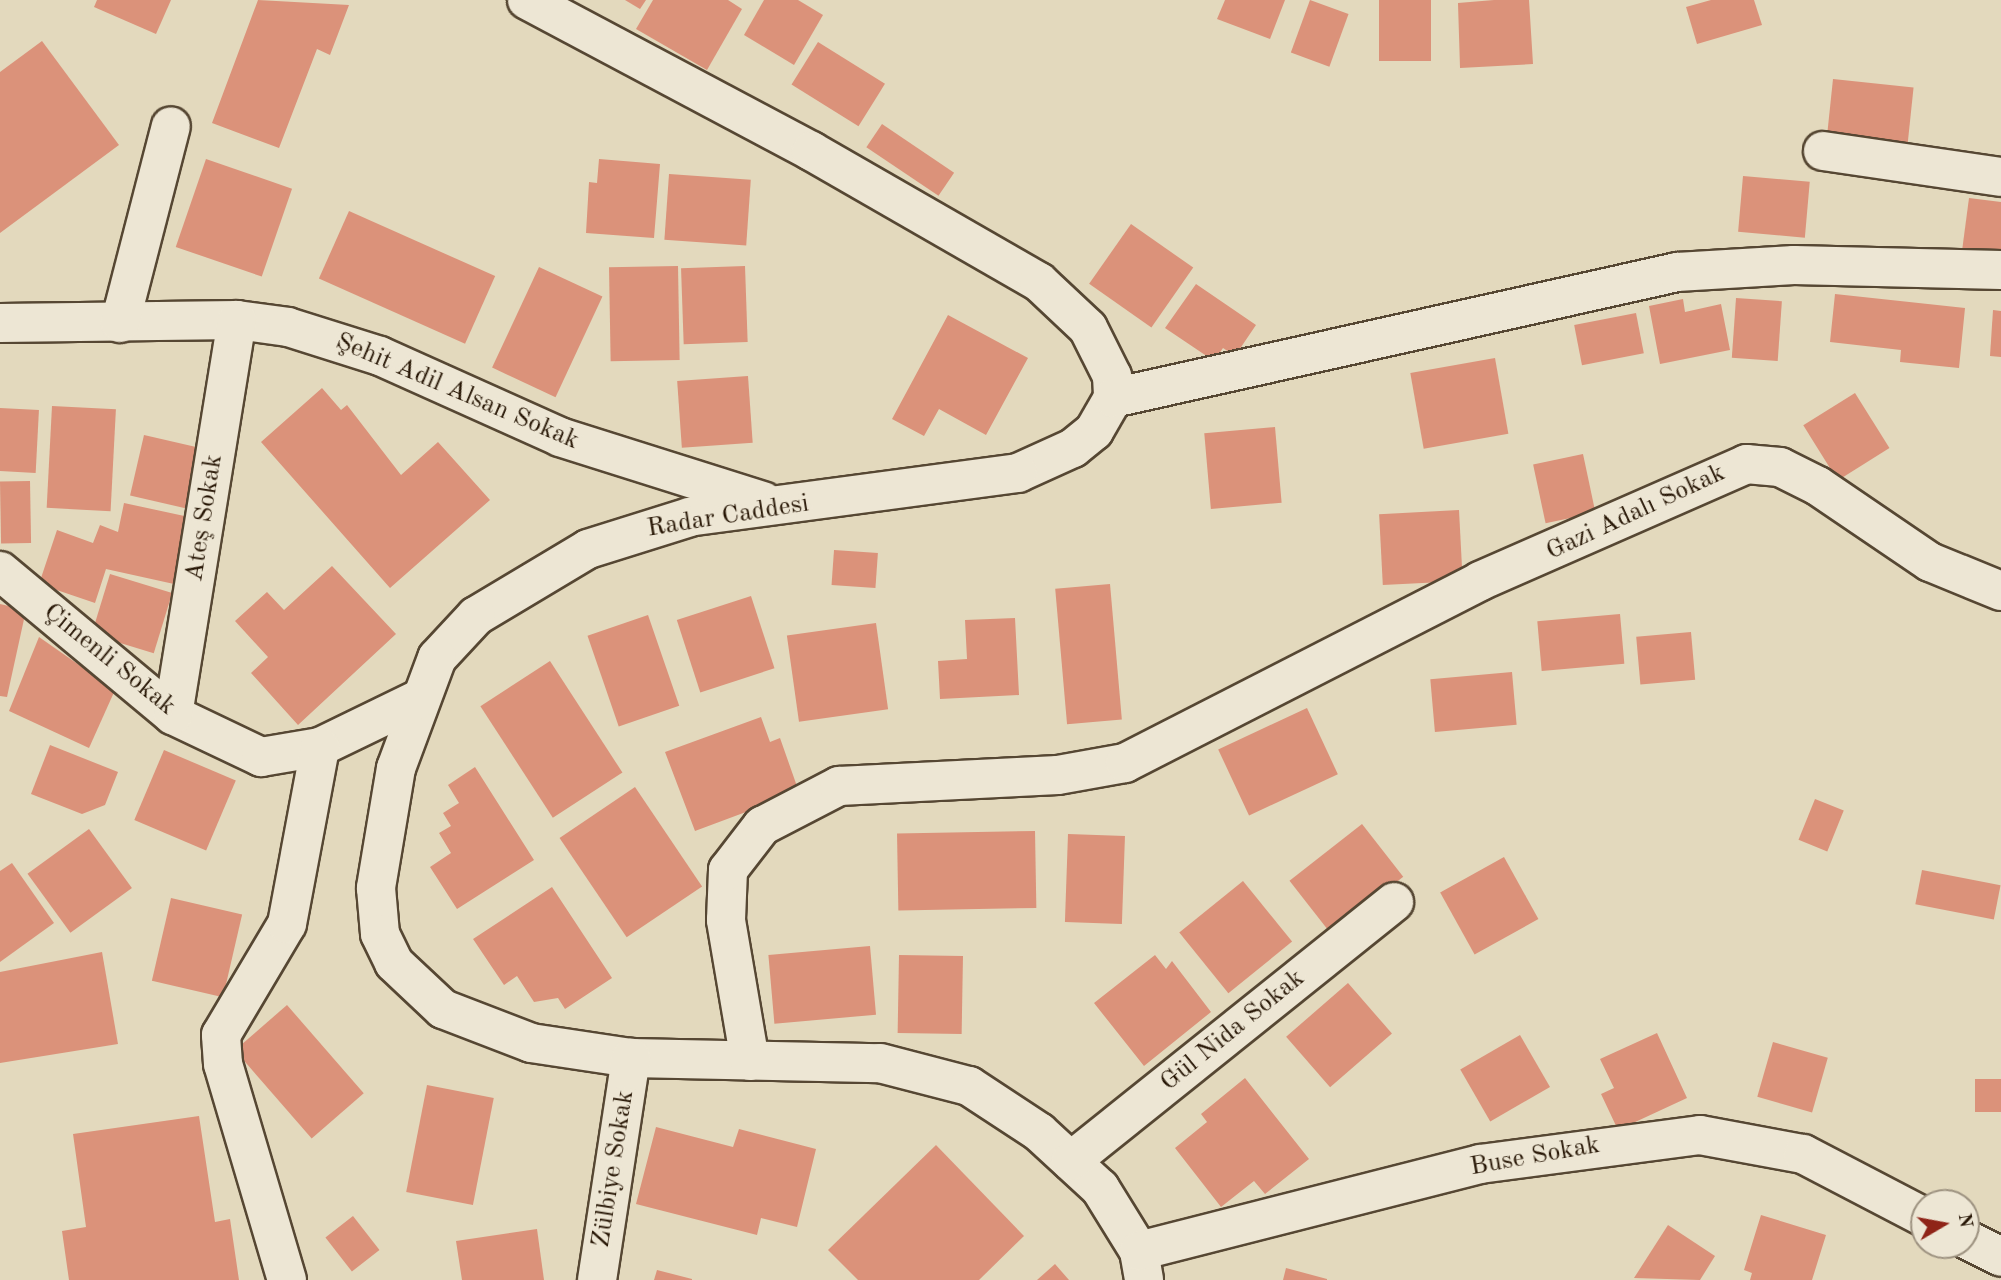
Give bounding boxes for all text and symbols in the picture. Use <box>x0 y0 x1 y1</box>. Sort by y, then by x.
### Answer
street label: Şehit Adil Alsan Sokak <box>330 327 584 457</box>
street label: Ateş Sokak <box>180 452 230 584</box>
street label: Gazi Adalı Sokak <box>1542 458 1730 568</box>
street label: Radar Caddesi <box>645 489 811 545</box>
street label: Çimenli Sokak <box>37 597 181 723</box>
street label: Gül Nida Sokak <box>1155 963 1311 1099</box>
street label: Zülbiye Sokak <box>586 1088 642 1250</box>
street label: Buse Sokak <box>1468 1130 1602 1184</box>
north arrow <box>1910 1189 1980 1259</box>
text: N <box>1954 1212 1975 1229</box>

